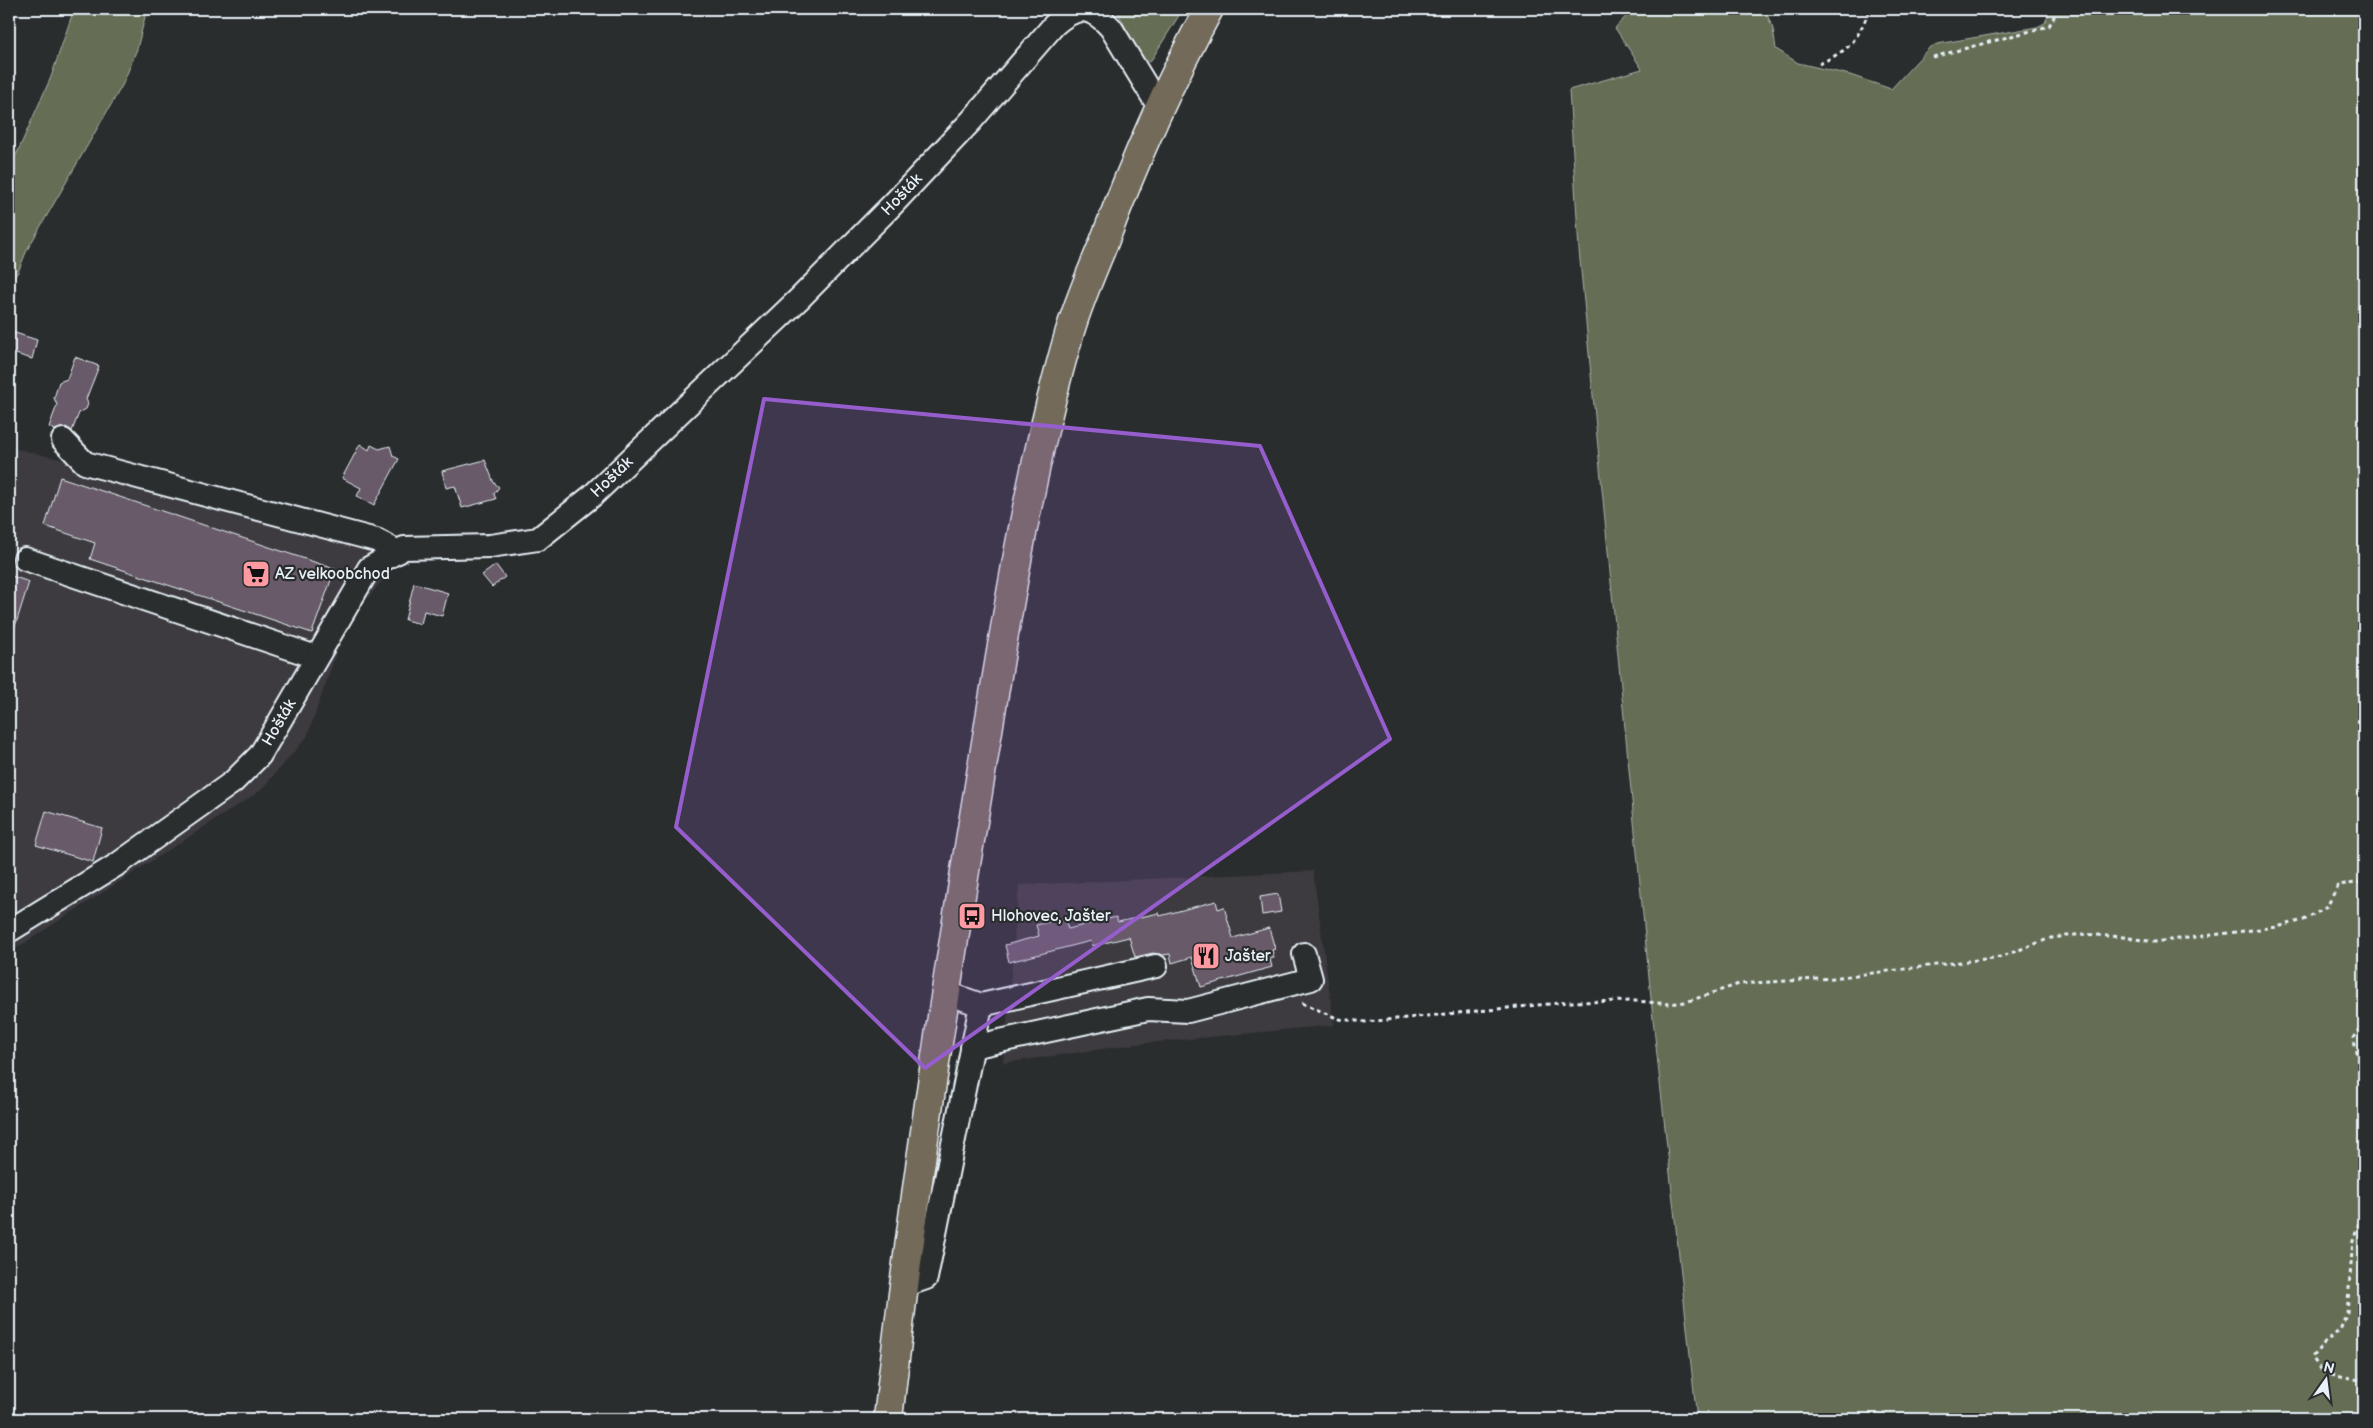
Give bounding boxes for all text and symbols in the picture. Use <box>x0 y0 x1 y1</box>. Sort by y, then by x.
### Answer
street label: Hošták <box>877 169 926 220</box>
street label: Hošták <box>587 453 637 502</box>
supermarket icon: AZ velkoobchod <box>241 559 271 589</box>
place label: AZ velkoobchod <box>275 565 390 584</box>
street label: Hošták <box>258 696 300 749</box>
bus stop icon: Hlohovec, Jašter <box>957 901 987 931</box>
place label: Hlohovec, Jašter <box>991 907 1111 926</box>
restaurant icon: Jašter <box>1191 941 1221 971</box>
place label: Jašter <box>1225 947 1271 966</box>
north arrow <box>2300 1356 2350 1406</box>
text: N <box>2322 1358 2336 1377</box>

